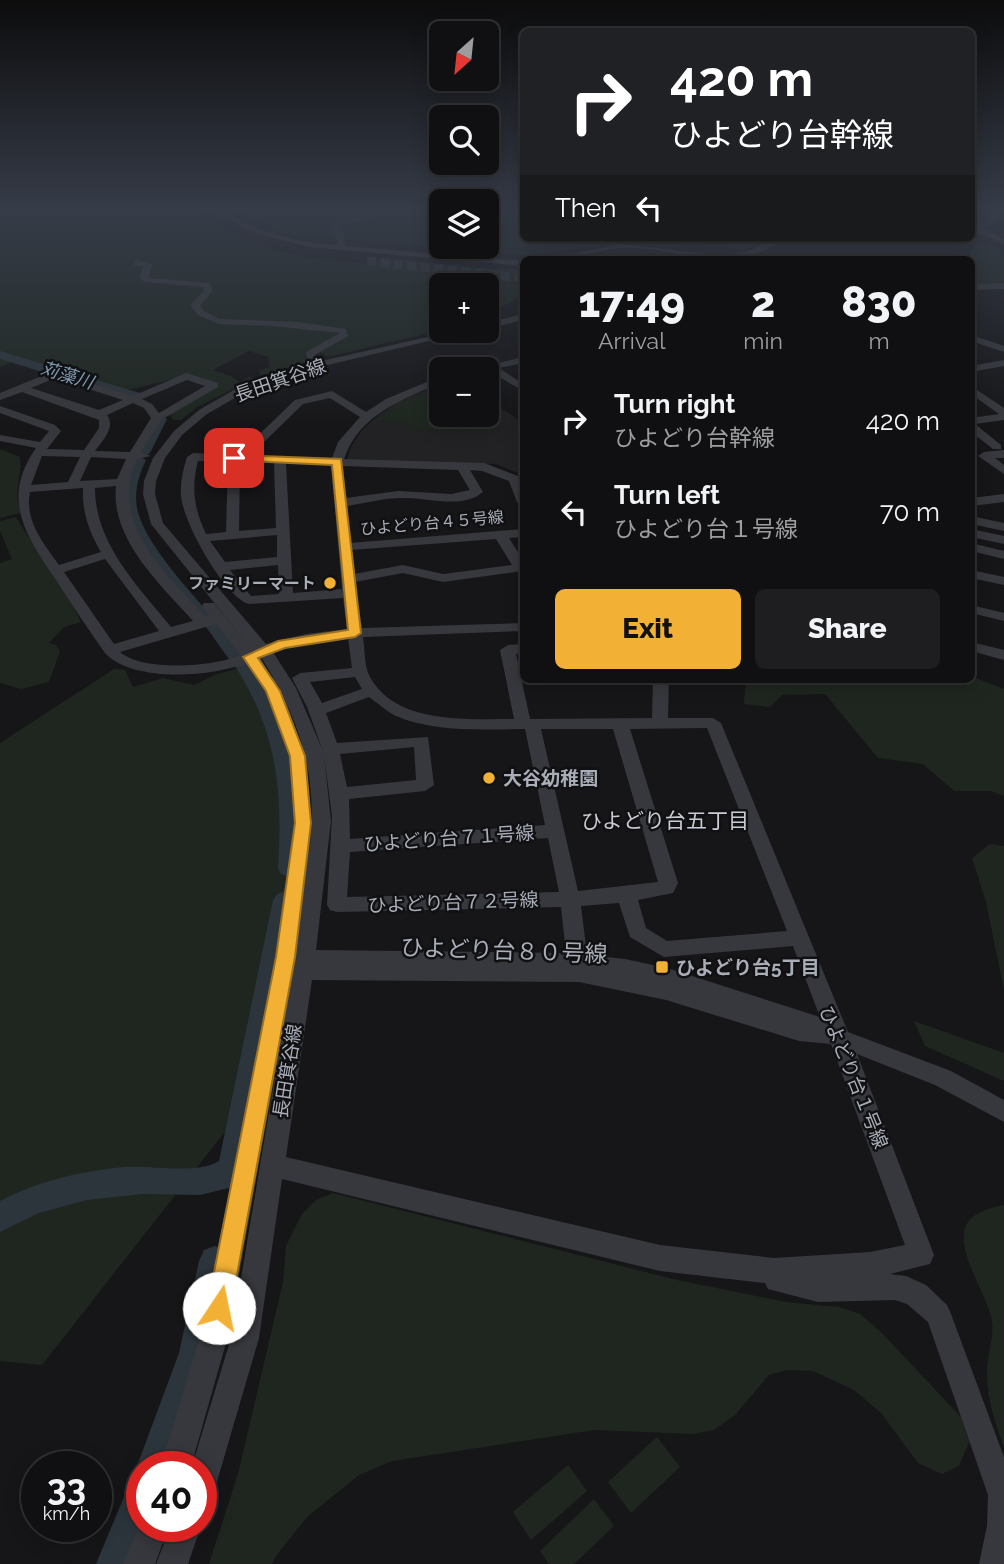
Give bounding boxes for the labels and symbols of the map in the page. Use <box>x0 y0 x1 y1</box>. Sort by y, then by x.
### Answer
north arrow <box>429 21 499 91</box>
street label: 長田箕谷線 <box>231 354 329 406</box>
water label: 苅藻川 <box>38 357 98 394</box>
pin <box>204 428 264 488</box>
street label: ひよどり台４５号線 <box>359 507 505 539</box>
place label: ファミリーマート <box>188 574 316 593</box>
marker: ファミリーマート <box>322 575 338 591</box>
place label: 大谷幼稚園 <box>503 767 598 789</box>
marker: 大谷幼稚園 <box>481 770 497 786</box>
district label: ひよどり台五丁目 <box>581 808 749 833</box>
street label: ひよどり台７１号線 <box>363 821 535 855</box>
street label: ひよどり台７２号線 <box>367 888 539 916</box>
street label: ひよどり台８０号線 <box>400 933 608 967</box>
place label: ひよどり台5丁目 <box>676 956 820 978</box>
marker: ひよどり台5丁目 <box>654 959 670 975</box>
street label: ひよどり台１号線 <box>815 1002 893 1152</box>
street label: 長田箕谷線 <box>269 1022 305 1120</box>
position arrow <box>182 1271 256 1345</box>
speed limit sign: 40 <box>126 1451 217 1542</box>

